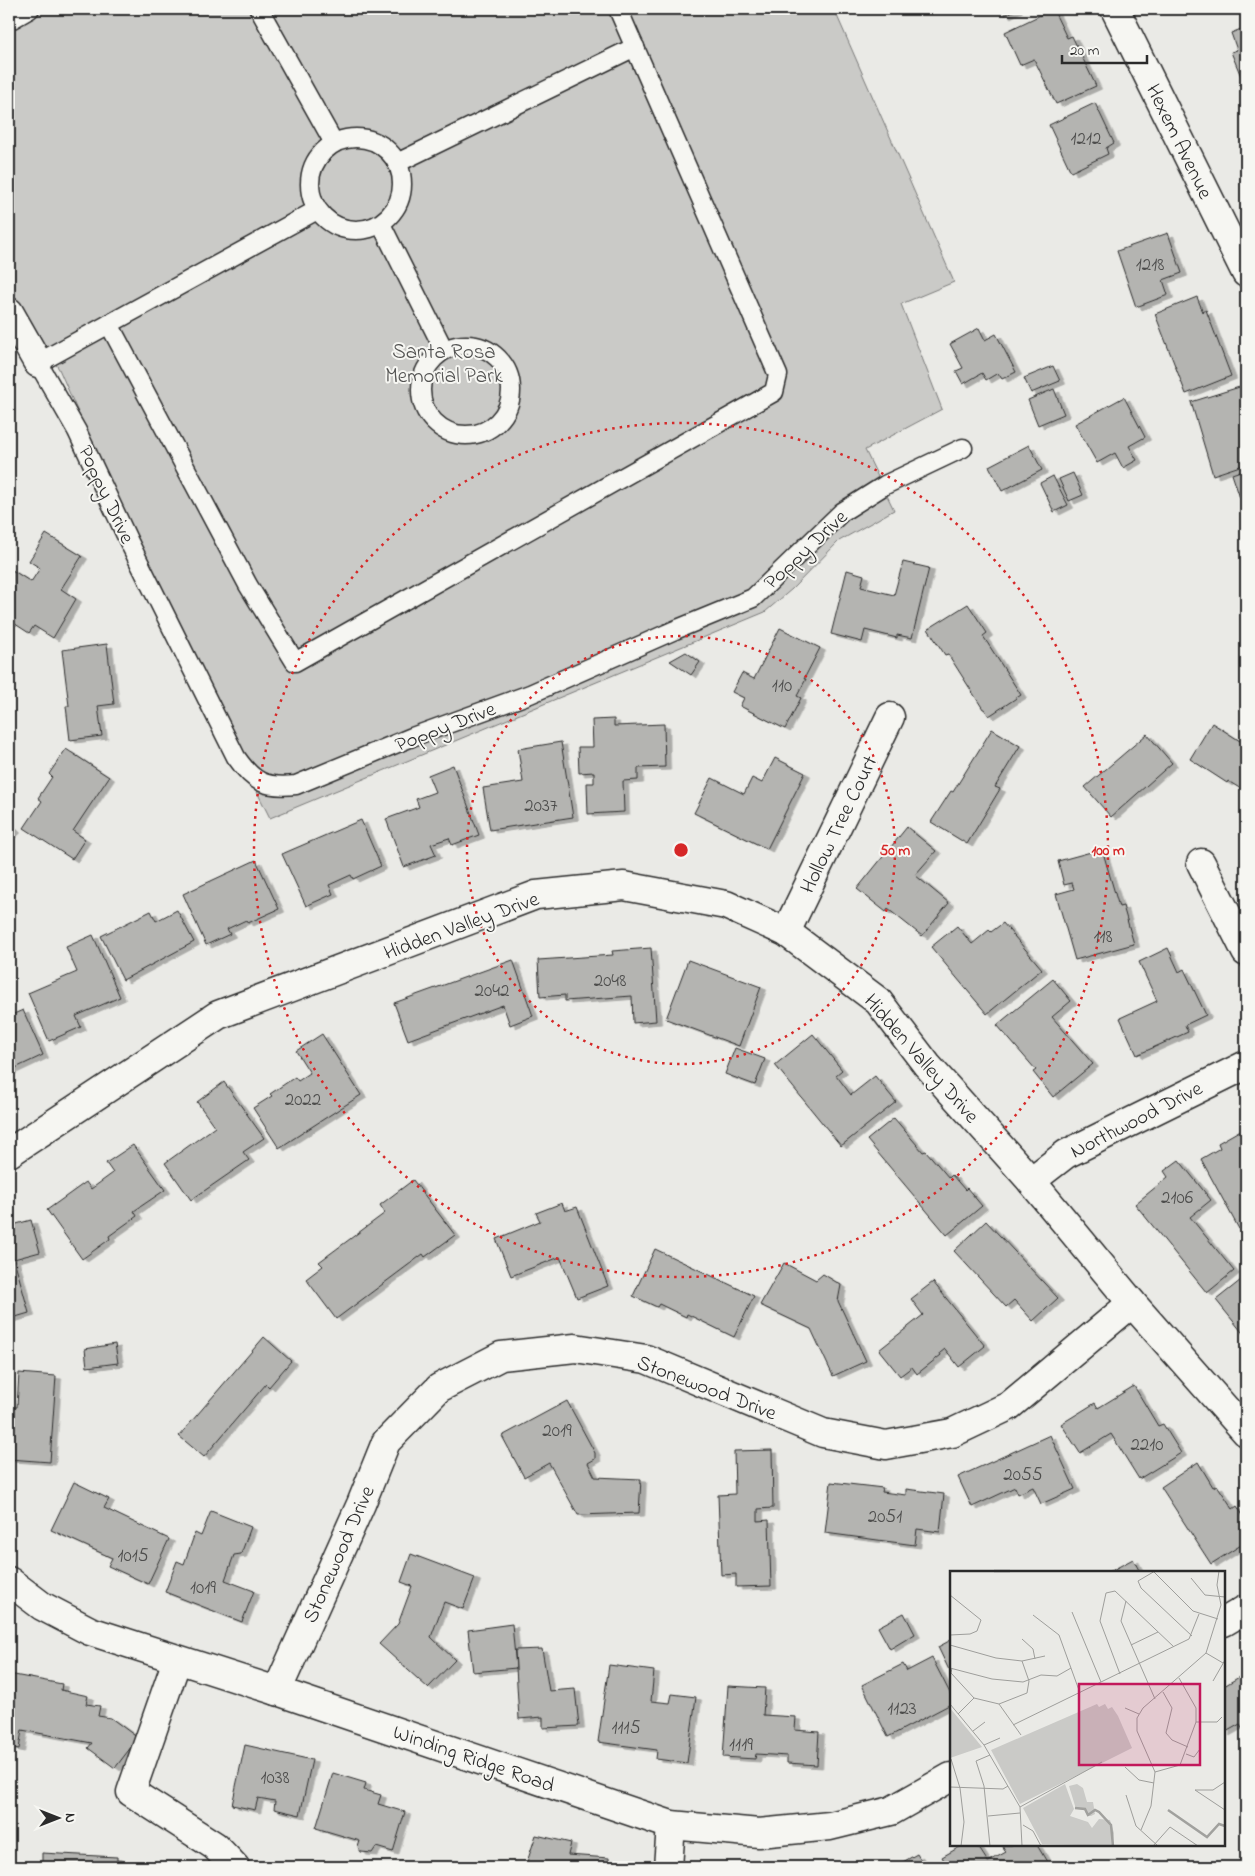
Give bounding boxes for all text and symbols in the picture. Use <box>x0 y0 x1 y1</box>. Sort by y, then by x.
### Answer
scale bar <box>1062 32 1148 64</box>
text: 20 m <box>1070 40 1100 62</box>
street label: Hexem Avenue <box>1137 79 1219 205</box>
house number: 1212 <box>1071 126 1101 153</box>
house number: 1218 <box>1136 252 1164 279</box>
park label: Santa Rosa Memorial Park <box>385 338 504 392</box>
street label: Poppy Drive <box>67 441 141 550</box>
street label: Poppy Drive <box>758 503 857 599</box>
house number: 110 <box>772 673 792 700</box>
street label: Poppy Drive <box>391 695 502 763</box>
street label: Hollow Tree Court <box>793 751 886 899</box>
house number: 2037 <box>524 793 558 820</box>
text: 50 m <box>880 840 911 862</box>
text: 100 m <box>1091 840 1125 862</box>
centre of rings <box>672 841 690 859</box>
street label: Hidden Valley Drive <box>380 885 545 971</box>
house number: 118 <box>1093 924 1113 951</box>
house number: 2048 <box>594 968 626 995</box>
house number: 2042 <box>475 978 509 1005</box>
street label: Hidden Valley Drive <box>854 988 986 1132</box>
street label: Northwood Drive <box>1066 1074 1209 1167</box>
house number: 2022 <box>285 1087 321 1114</box>
house number: 2106 <box>1161 1185 1193 1212</box>
street label: Stonewood Drive <box>632 1348 781 1430</box>
house number: 2019 <box>542 1418 572 1445</box>
house number: 2210 <box>1130 1432 1164 1459</box>
house number: 2055 <box>1003 1462 1043 1489</box>
street label: Stonewood Drive <box>296 1481 384 1628</box>
house number: 2051 <box>868 1504 902 1531</box>
house number: 1015 <box>117 1543 149 1570</box>
inset map <box>950 1571 1225 1846</box>
house number: 1019 <box>190 1575 216 1602</box>
house number: 1123 <box>887 1696 917 1723</box>
house number: 1115 <box>612 1715 641 1742</box>
street label: Winding Ridge Road <box>388 1718 558 1804</box>
house number: 1119 <box>729 1732 753 1759</box>
house number: 1038 <box>260 1765 290 1792</box>
north arrow <box>32 1794 82 1844</box>
text: N <box>59 1813 80 1823</box>

